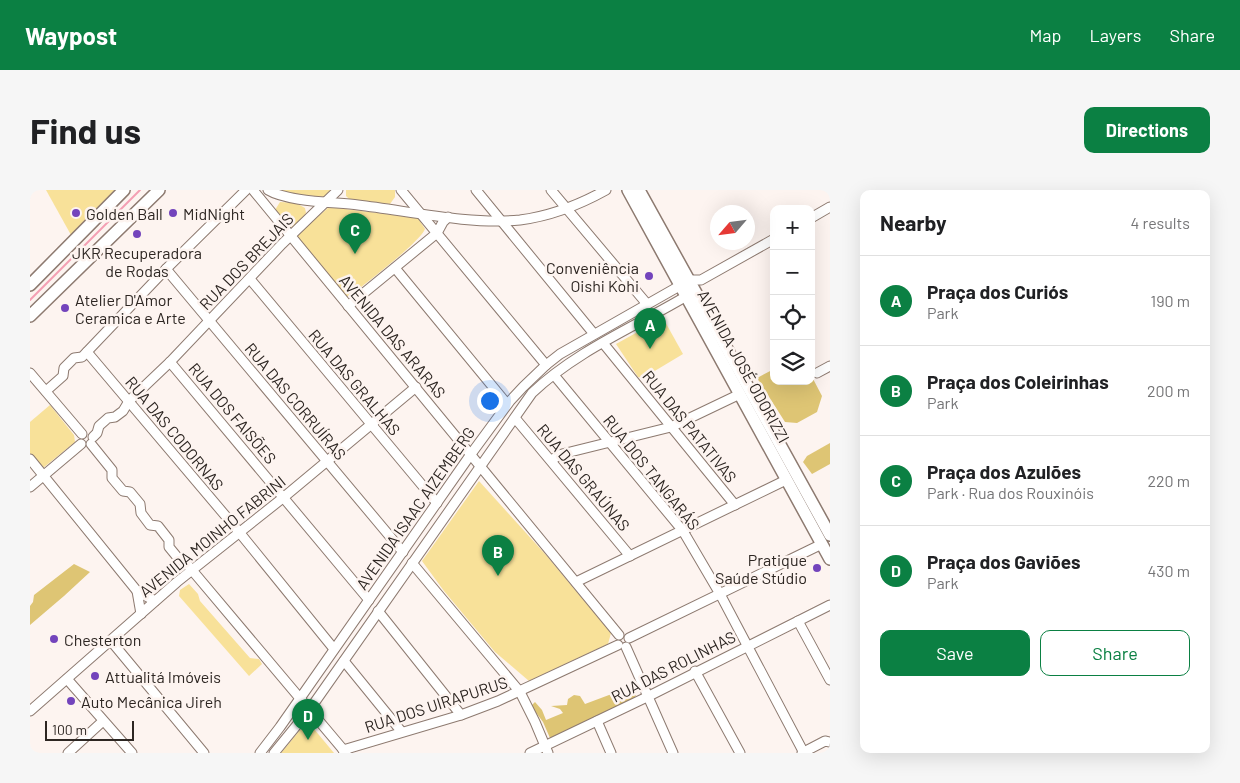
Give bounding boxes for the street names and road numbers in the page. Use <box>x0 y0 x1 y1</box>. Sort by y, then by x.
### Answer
street label: RUA DOS BREJAIS <box>195 209 297 313</box>
street label: AVENIDA DAS ARARAS <box>336 270 450 402</box>
street label: AVENIDA JOSÉ ODORIZZI <box>694 286 794 446</box>
street label: RUA DAS GRALHAS <box>305 325 405 439</box>
street label: RUA DAS CORRUÍRAS <box>242 339 350 463</box>
street label: RUA DOS FAISÕES <box>185 359 281 467</box>
street label: RUA DAS PATATIVAS <box>639 366 741 486</box>
street label: RUA DAS CODORNAS <box>122 372 228 494</box>
street label: RUA DOS TANGARÁS <box>600 411 704 533</box>
street label: RUA DAS GRAÚNAS <box>534 420 634 534</box>
street label: AVENIDA ISAAC AIZEMBERG <box>352 423 478 593</box>
street label: AVENIDA MOINHO FABRINI <box>135 471 289 601</box>
street label: RUA DAS ROLINHAS <box>608 626 738 706</box>
street label: RUA DOS UIRAPURUS <box>362 672 510 736</box>

